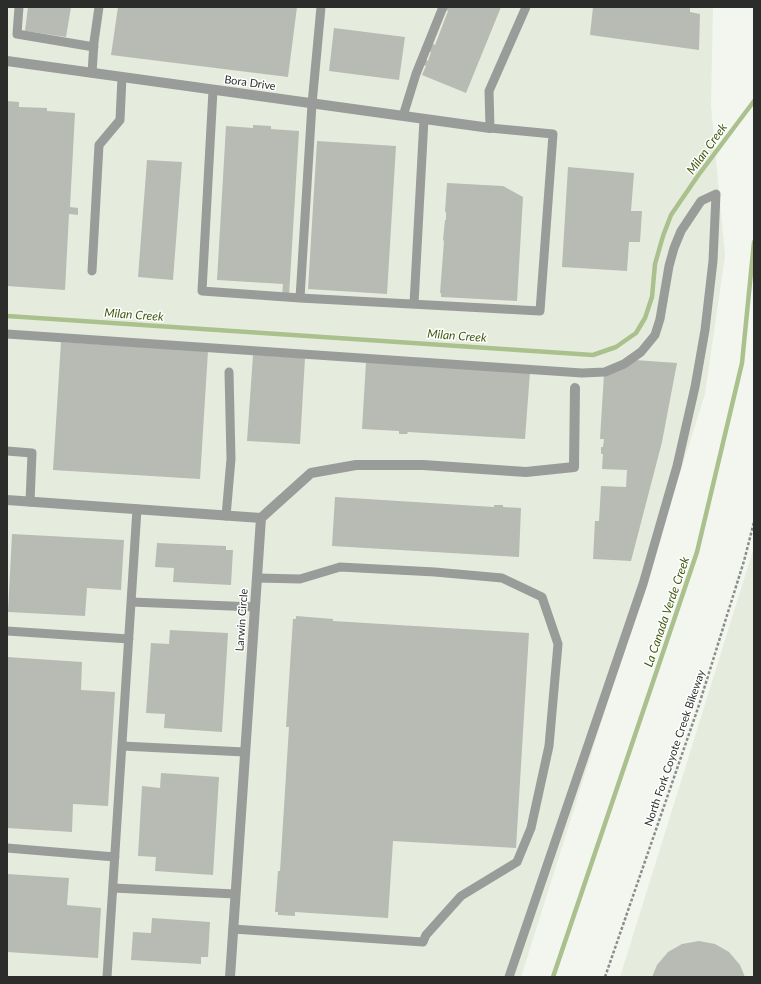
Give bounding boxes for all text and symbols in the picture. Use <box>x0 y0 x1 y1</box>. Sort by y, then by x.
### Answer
street label: Bora Drive <box>223 73 277 93</box>
water label: Milan Creek <box>684 121 730 177</box>
water label: Milan Creek <box>104 306 164 324</box>
water label: Milan Creek <box>427 327 487 345</box>
water label: La Canada Verde Creek <box>641 555 693 669</box>
street label: Larwin Circle <box>233 588 251 652</box>
street label: North Fork Coyote Creek Bikeway <box>642 668 708 828</box>

